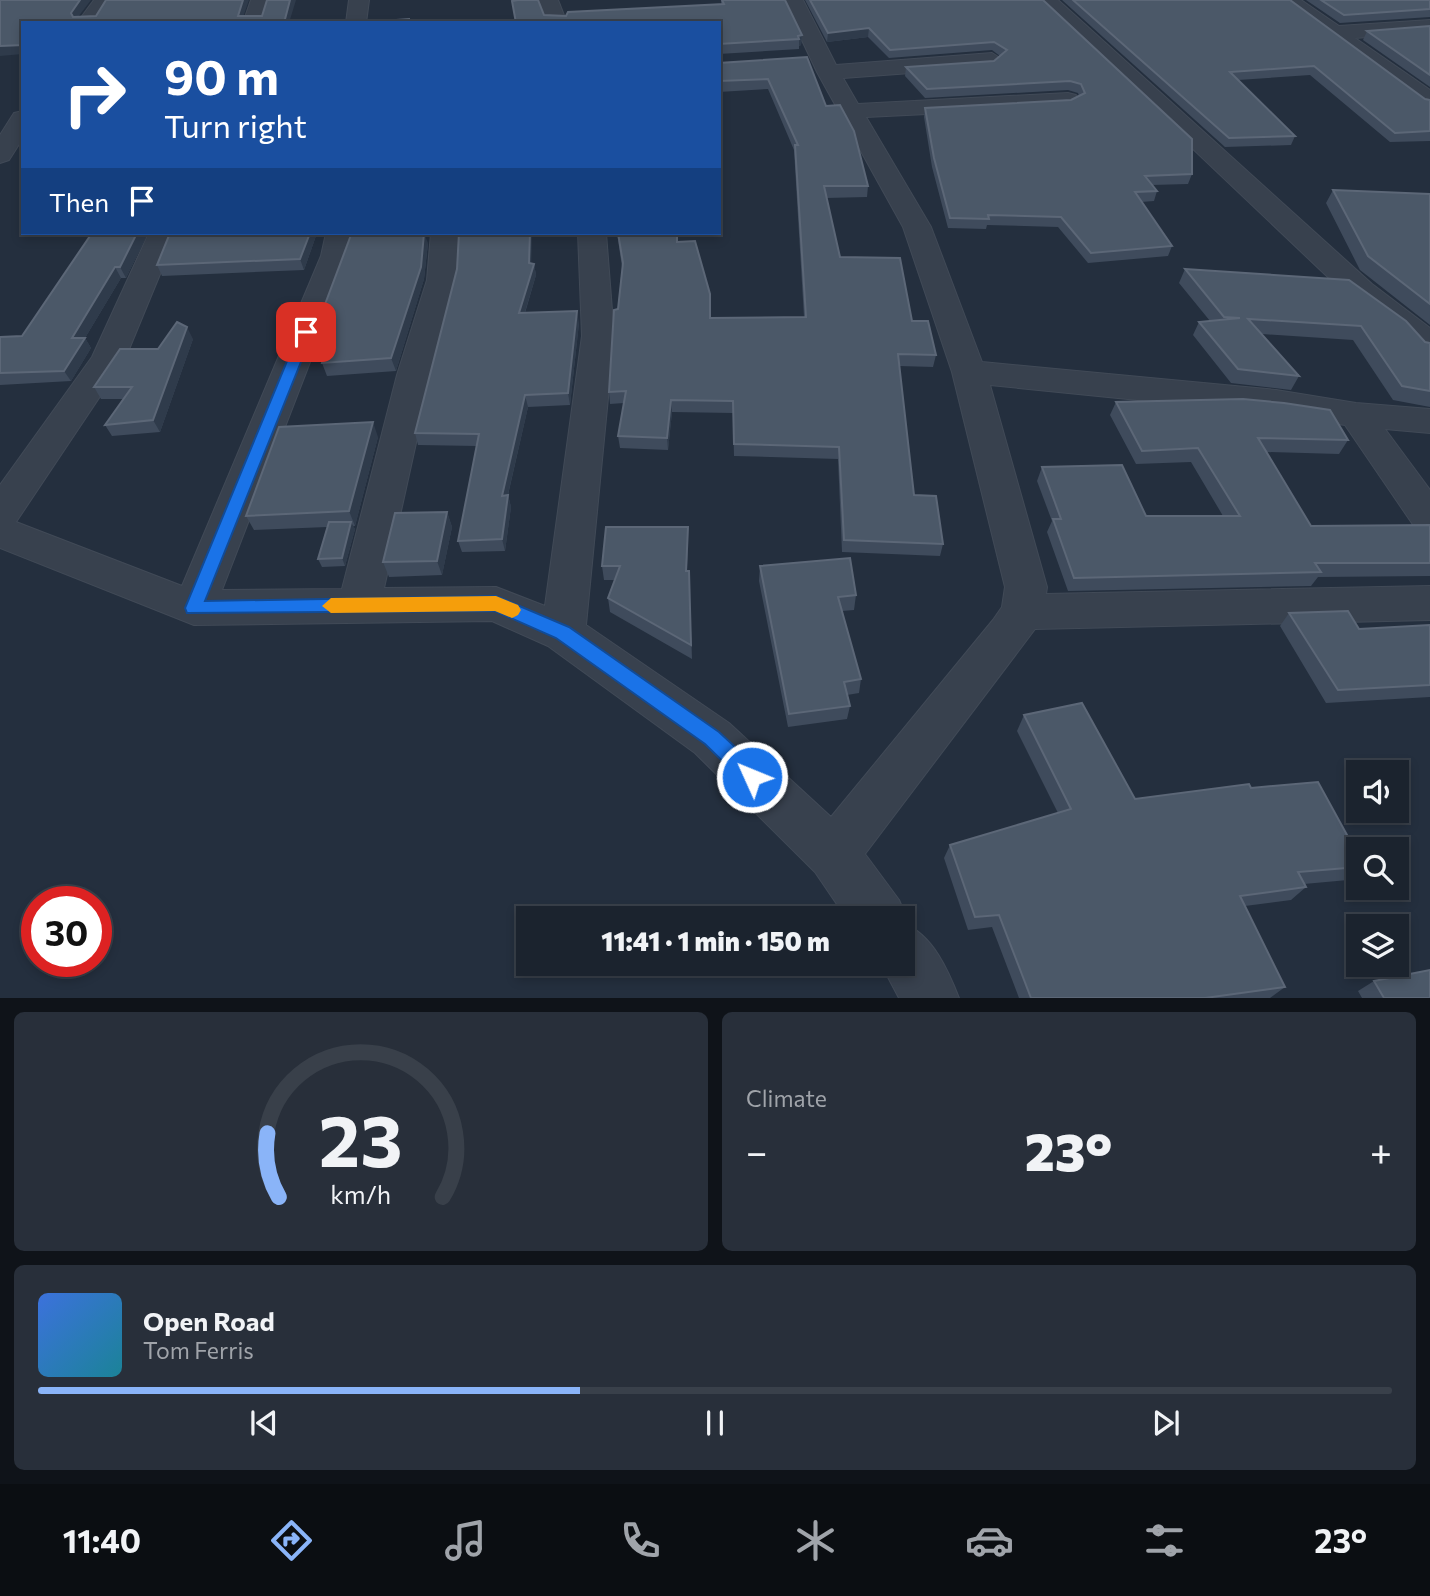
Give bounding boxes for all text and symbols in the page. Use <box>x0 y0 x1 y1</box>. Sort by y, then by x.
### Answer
text: 90 m <box>164 45 279 105</box>
icon: right <box>49 49 140 140</box>
text: Turn right <box>164 105 307 145</box>
icon: arrive <box>123 182 161 220</box>
text: Then <box>49 186 109 217</box>
pin <box>276 302 336 362</box>
icon: arrive <box>287 313 325 351</box>
position arrow <box>715 740 789 814</box>
map controls <box>1346 760 1409 977</box>
button: sound <box>1346 760 1409 823</box>
button: search <box>1346 837 1409 900</box>
speed limit sign: 30 <box>21 886 112 977</box>
button: layers <box>1346 914 1409 977</box>
text: 11:41 · 1 min · 150 m <box>601 925 830 956</box>
text: Climate <box>746 1084 827 1112</box>
text: 23 <box>319 1094 403 1183</box>
text: 23° <box>1025 1118 1112 1182</box>
text: − <box>746 1127 768 1174</box>
text: + <box>1370 1127 1392 1174</box>
text: km/h <box>331 1179 391 1209</box>
text: Open Road <box>143 1305 275 1336</box>
text: Tom Ferris <box>143 1336 254 1364</box>
icon: previous <box>245 1404 283 1442</box>
icon: pause <box>696 1404 734 1442</box>
icon: next <box>1147 1404 1185 1442</box>
icon: directions <box>267 1516 316 1565</box>
icon: music <box>441 1516 490 1565</box>
icon: phone <box>616 1516 665 1565</box>
icon: climate <box>791 1516 840 1565</box>
icon: car <box>965 1516 1014 1565</box>
icon: filters <box>1140 1516 1189 1565</box>
text: 11:40 <box>63 1520 141 1560</box>
text: 23° <box>1314 1520 1367 1560</box>

